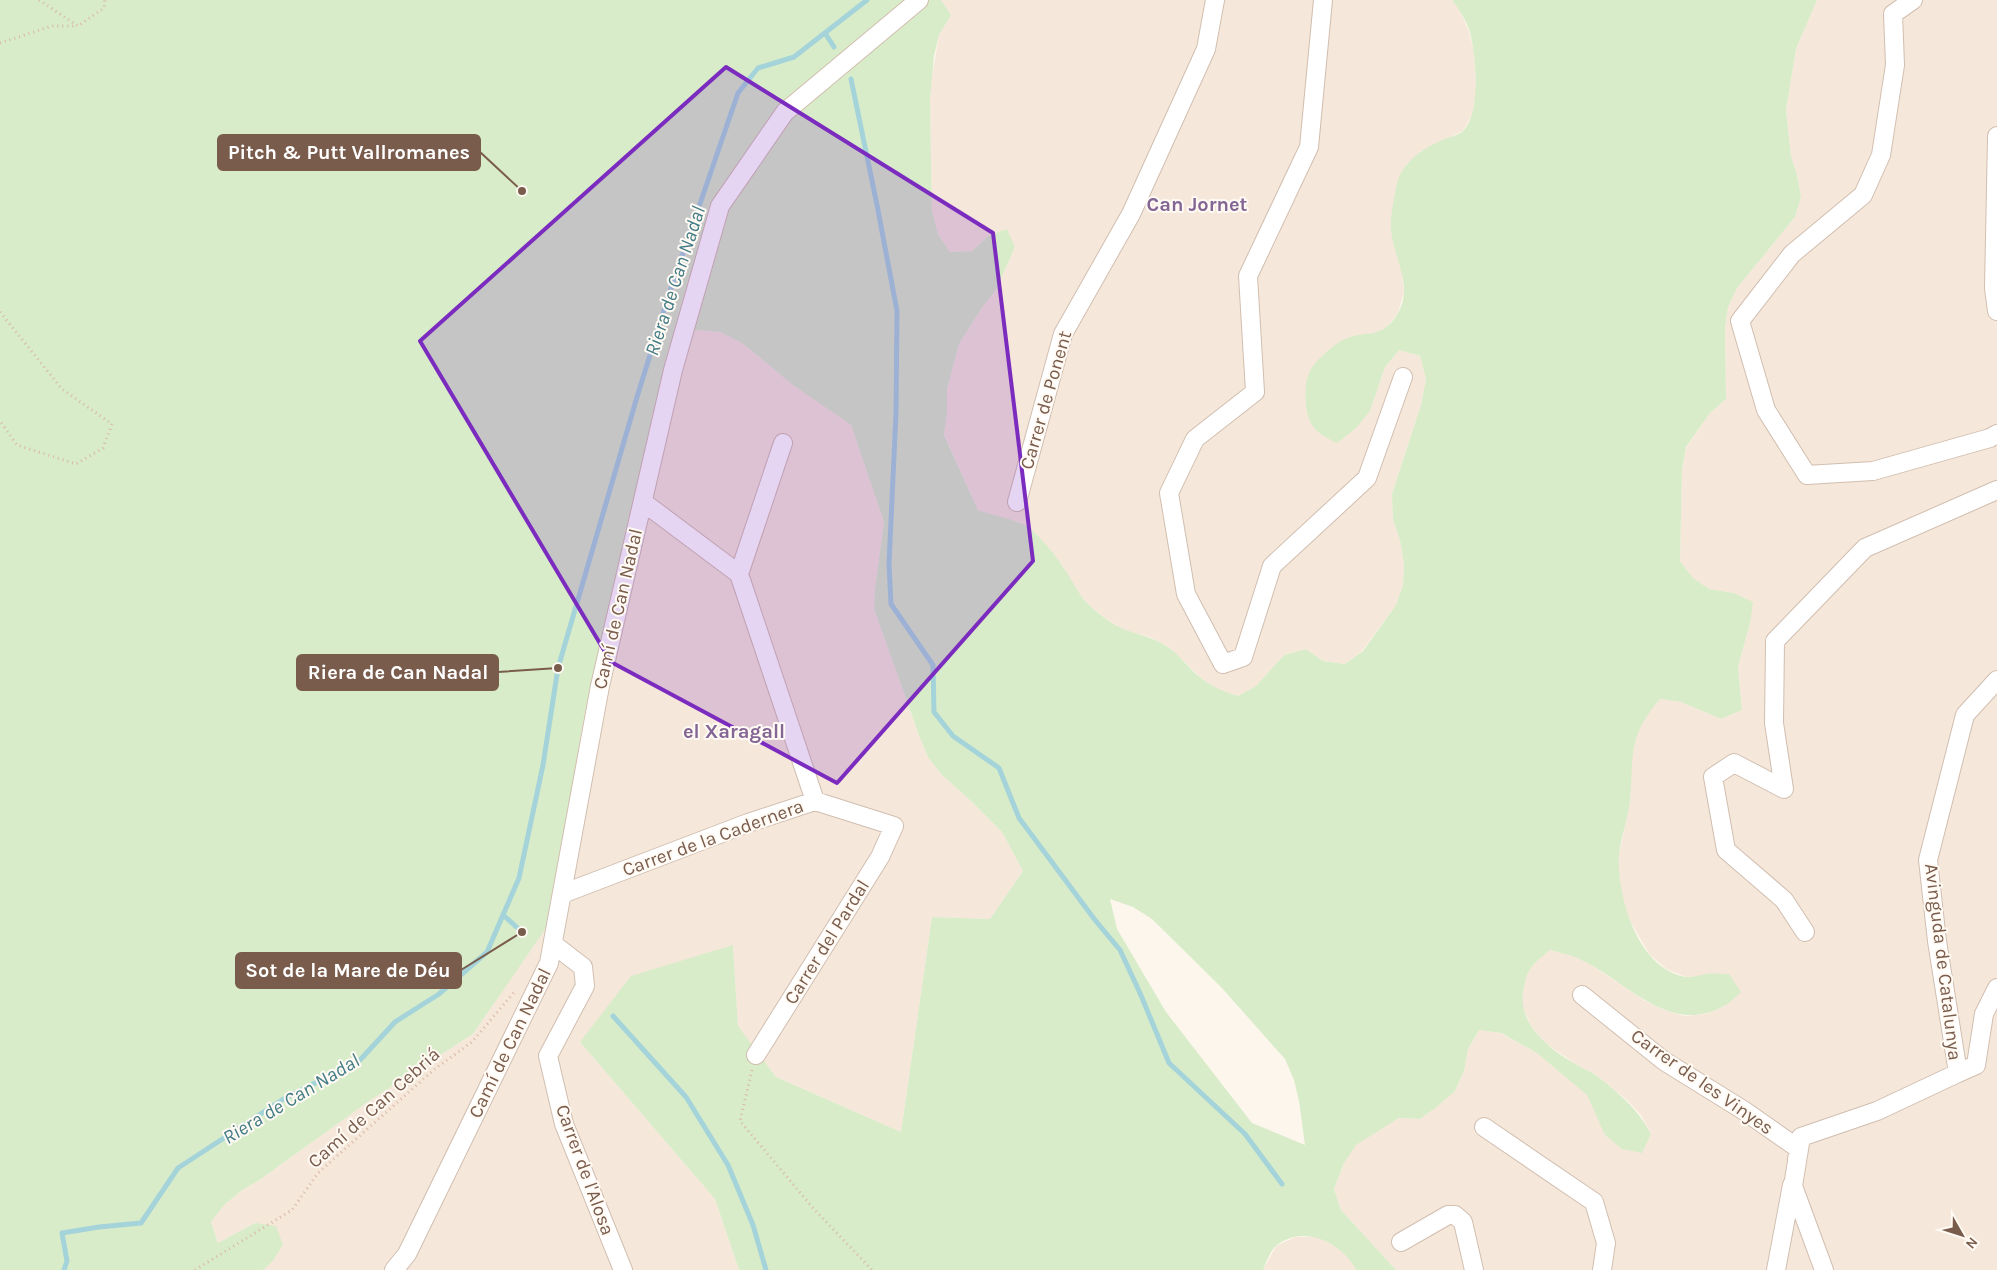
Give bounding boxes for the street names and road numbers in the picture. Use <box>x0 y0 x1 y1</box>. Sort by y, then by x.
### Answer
street label: Carrer de Ponent <box>1016 328 1076 472</box>
street label: Camí de Can Nadal <box>589 527 647 691</box>
street label: Carrer de la Cadernera <box>619 795 807 881</box>
street label: Avinguda de Catalunya <box>1920 862 1966 1062</box>
street label: Carrer del Pardal <box>780 876 874 1008</box>
street label: Camí de Can Nadal <box>464 964 556 1122</box>
street label: Carrer de les Vinyes <box>1627 1025 1777 1139</box>
street label: Camí de Can Cebriá <box>304 1043 444 1173</box>
street label: Carrer de l'Alosa <box>551 1102 619 1238</box>

